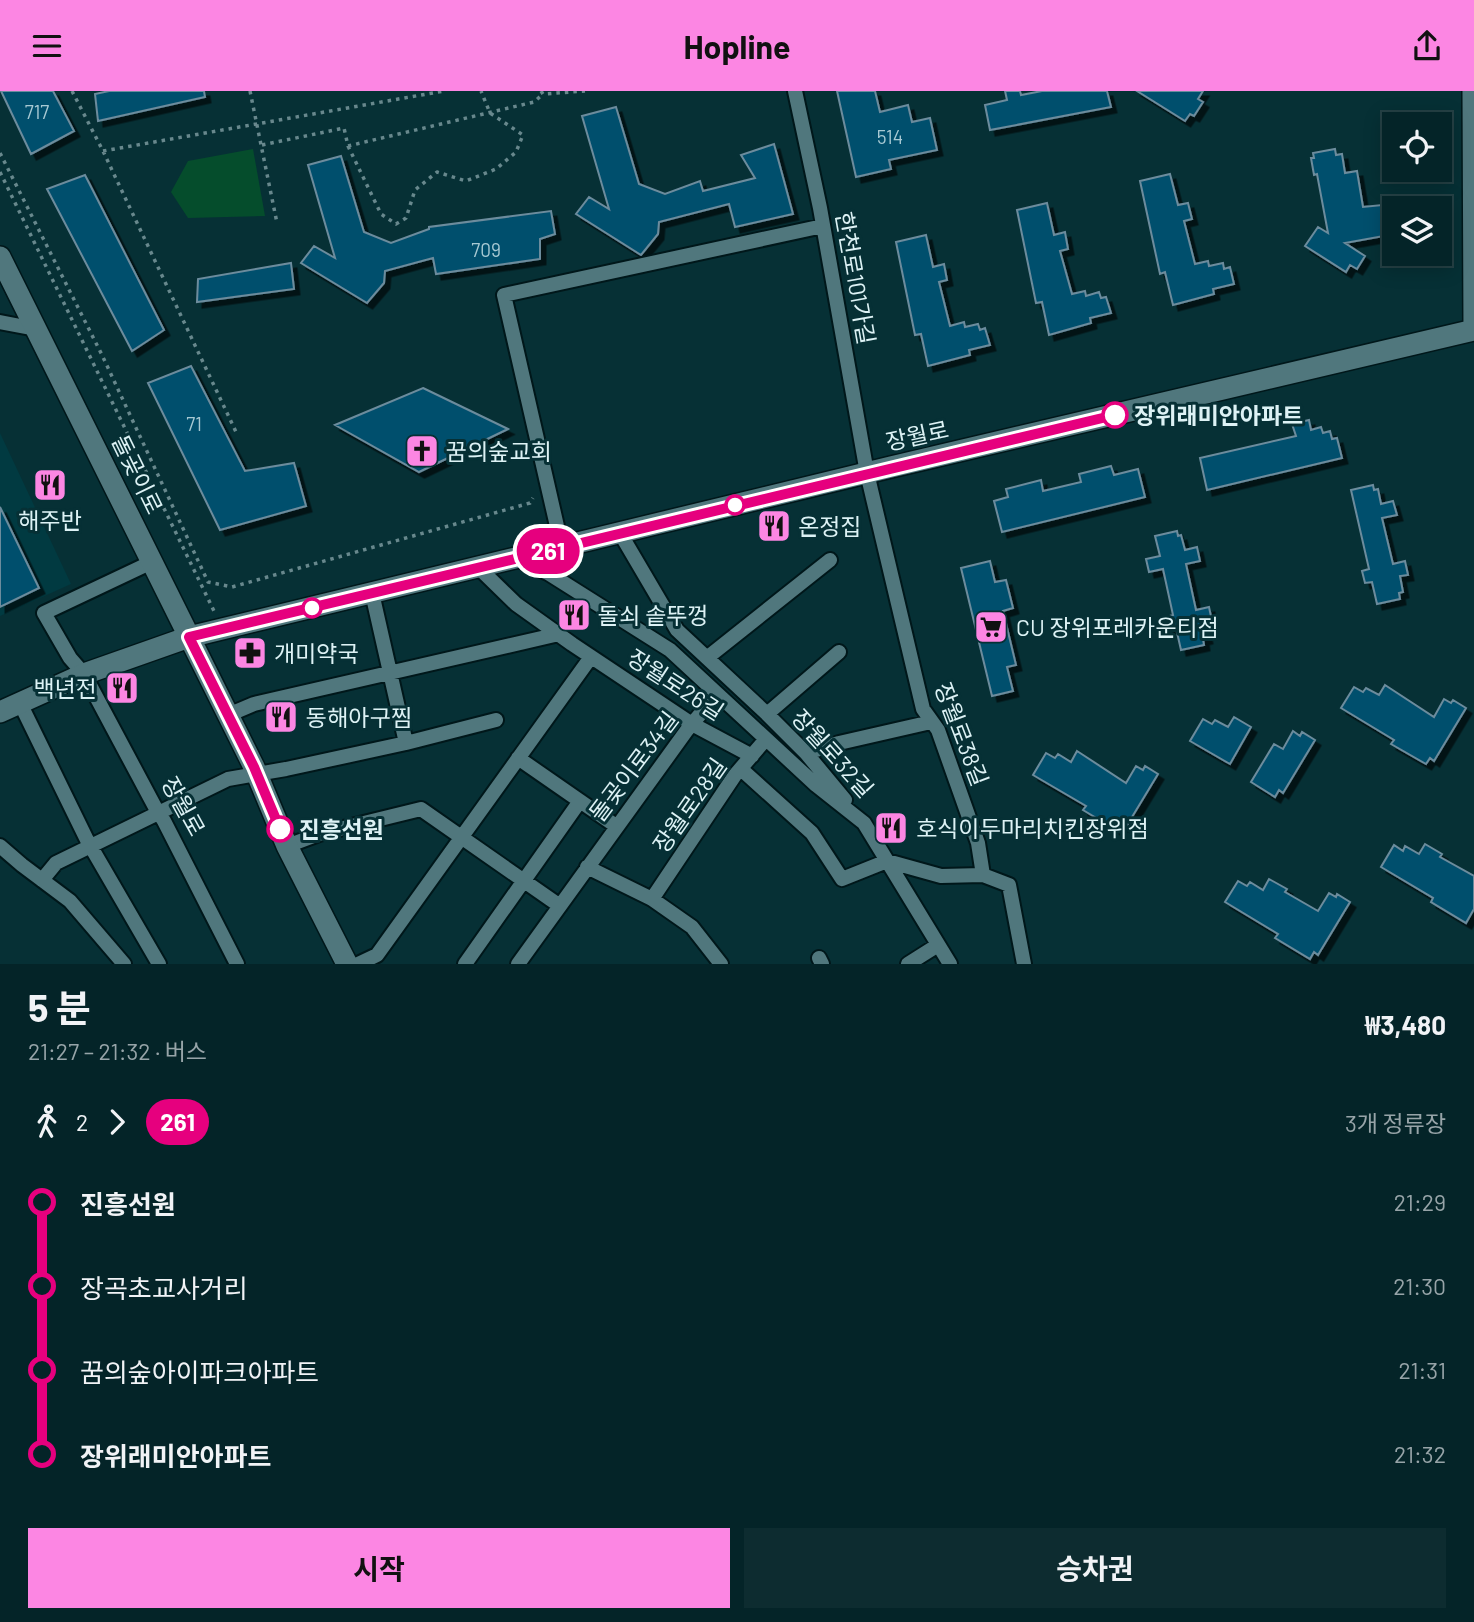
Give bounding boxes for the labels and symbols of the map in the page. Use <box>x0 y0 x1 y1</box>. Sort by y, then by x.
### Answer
house number: 717 <box>25 100 49 123</box>
house number: 514 <box>877 125 903 148</box>
street label: 한천로101가길 <box>831 209 881 347</box>
house number: 709 <box>471 238 501 261</box>
place label: 장위래미안아파트 <box>1134 401 1303 429</box>
marker: 장위래미안아파트 <box>1102 402 1128 428</box>
house number: 71 <box>186 412 202 435</box>
street label: 장월로 <box>883 415 951 455</box>
street label: 돌곶이로 <box>107 430 169 518</box>
church icon: 꿈의숲교회 <box>403 432 441 470</box>
place label: 꿈의숲교회 <box>446 437 552 465</box>
restaurant icon: 해주반 <box>31 466 69 504</box>
unlabelled marker <box>725 495 745 515</box>
place label: 해주반 <box>18 506 82 534</box>
restaurant icon: 온정집 <box>755 507 793 545</box>
place label: 온정집 <box>798 512 861 540</box>
line badge: 261 <box>508 528 588 574</box>
restaurant icon: 돌쇠 솥뚜껑 <box>555 596 593 634</box>
unlabelled marker <box>302 598 322 618</box>
place label: 돌쇠 솥뚜껑 <box>598 601 708 629</box>
supermarket icon: CU 장위포레카운티점 <box>972 608 1010 646</box>
place label: CU 장위포레카운티점 <box>1016 613 1219 641</box>
pharmacy icon: 개미약국 <box>231 634 269 672</box>
place label: 개미약국 <box>274 639 359 667</box>
street label: 장월로26길 <box>623 643 729 725</box>
restaurant icon: 백년전 <box>103 669 141 707</box>
place label: 백년전 <box>34 674 97 702</box>
street label: 장월로38길 <box>929 678 995 790</box>
restaurant icon: 동해아구찜 <box>262 698 300 736</box>
place label: 동해아구찜 <box>306 703 412 731</box>
street label: 장월로32길 <box>786 703 880 803</box>
street label: 돌곶이로34길 <box>583 706 683 826</box>
street label: 장월로28길 <box>646 752 732 858</box>
street label: 장월로 <box>156 771 212 841</box>
restaurant icon: 호식이두마리치킨장위점 <box>872 809 910 847</box>
place label: 호식이두마리치킨장위점 <box>916 814 1149 842</box>
place label: 진흥선원 <box>299 815 384 843</box>
marker: 진흥선원 <box>267 816 293 842</box>

